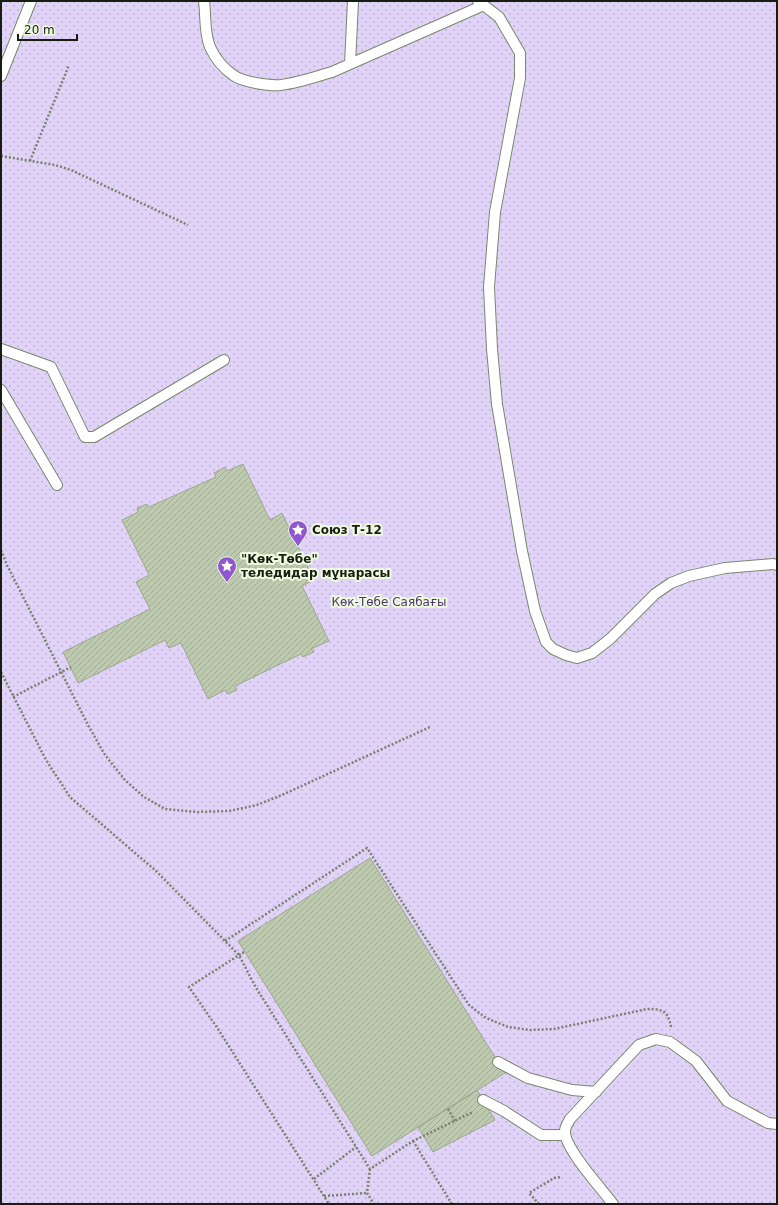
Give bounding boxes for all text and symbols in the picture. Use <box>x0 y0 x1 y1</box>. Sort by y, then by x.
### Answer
scale bar <box>18 16 77 42</box>
text: 20 m <box>24 23 55 37</box>
place icon: Союз Т-12 <box>287 519 309 547</box>
place label: Союз Т-12 <box>312 523 382 537</box>
place label: "Көк-Төбе" теледидар мұнарасы <box>241 552 390 580</box>
place icon: "Көк-Төбе" теледидар мұнарасы <box>216 555 238 583</box>
park label: Көк-Төбе Саябағы <box>332 595 446 609</box>

